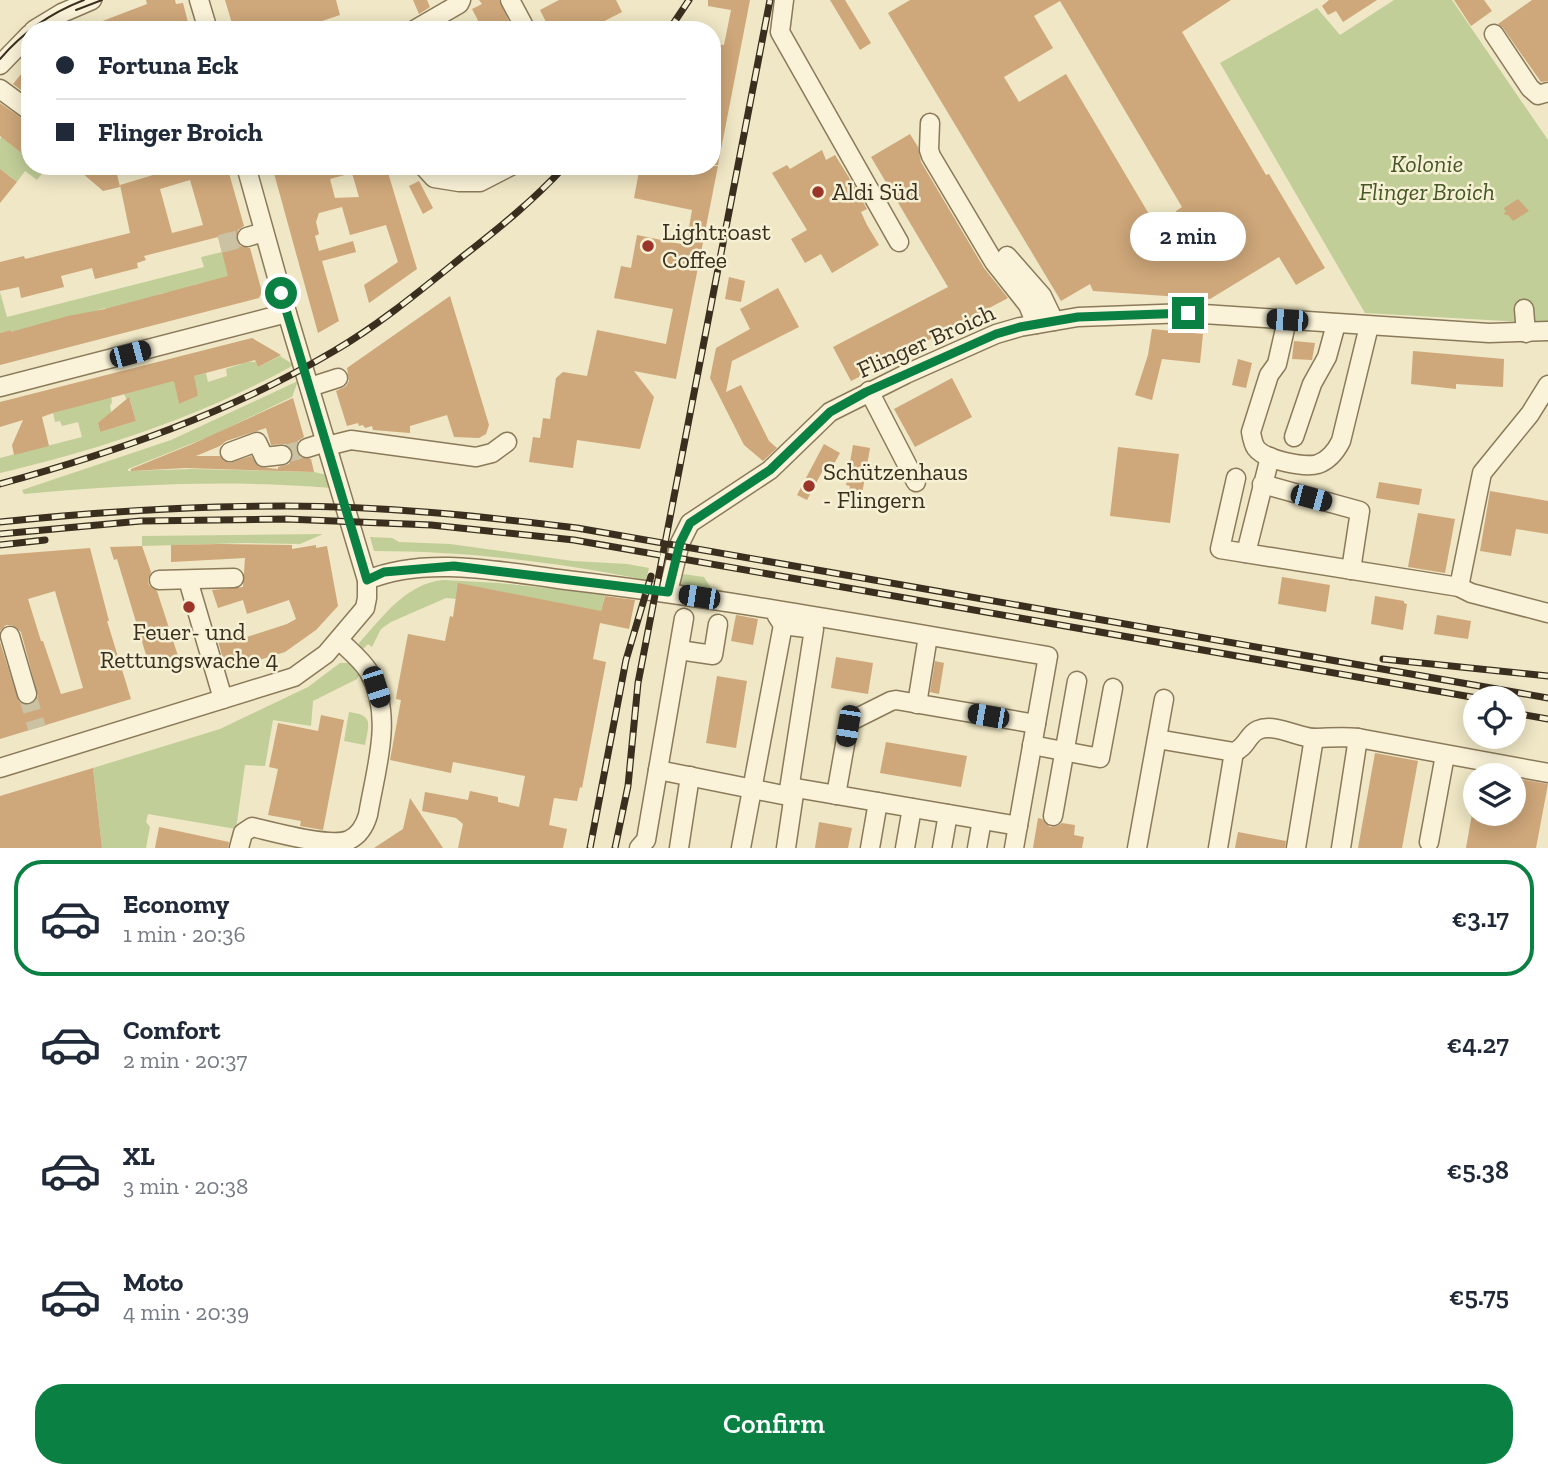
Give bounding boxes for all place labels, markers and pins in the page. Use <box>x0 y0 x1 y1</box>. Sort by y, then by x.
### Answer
place label: Aldi Süd <box>832 177 919 206</box>
marker: Aldi Süd <box>810 184 826 200</box>
place label: Lightroast Coffee <box>662 217 771 274</box>
marker: Lightroast Coffee <box>640 238 656 254</box>
place label: Schützenhaus - Flingern <box>823 457 968 514</box>
marker: Schützenhaus - Flingern <box>801 478 817 494</box>
marker: Feuer- und Rettungswache 4 <box>181 599 197 615</box>
place label: Feuer- und Rettungswache 4 <box>100 617 278 674</box>

